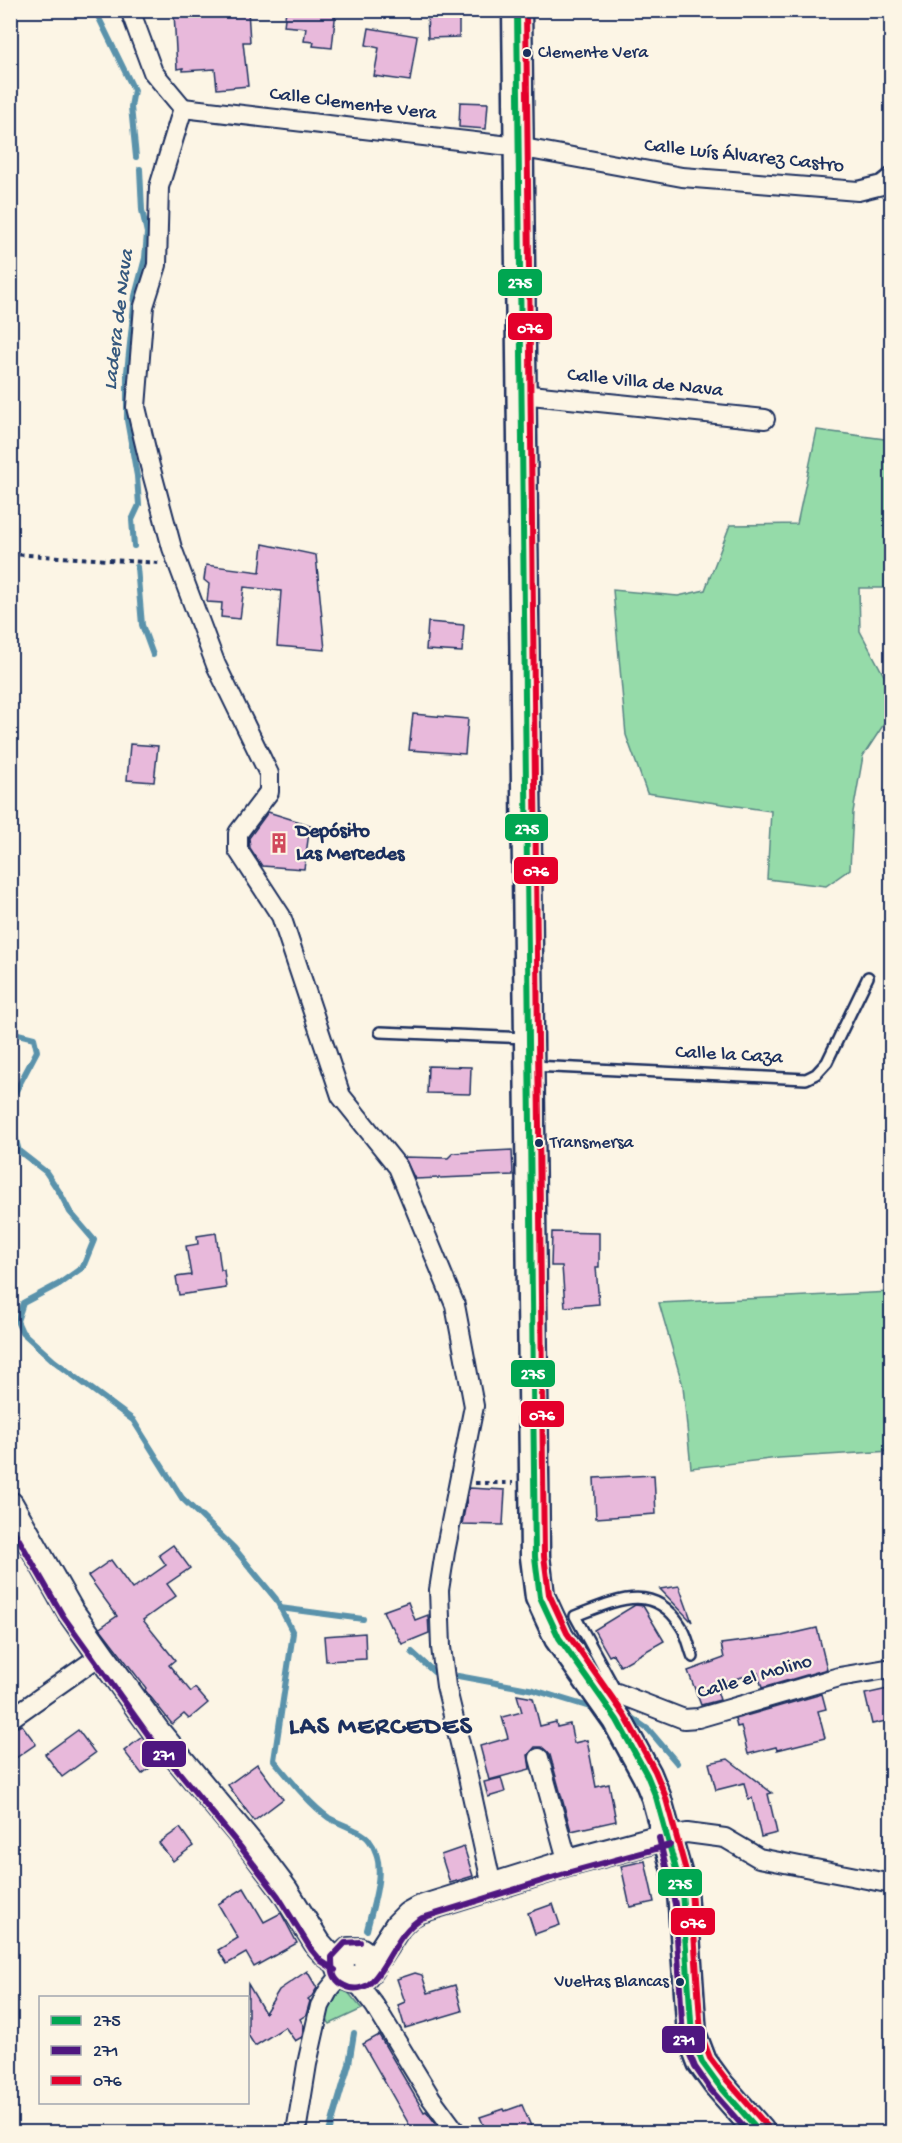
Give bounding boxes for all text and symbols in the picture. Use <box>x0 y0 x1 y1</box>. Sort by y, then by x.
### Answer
place label: Clemente Vera <box>538 43 649 64</box>
marker: Clemente Vera <box>521 47 533 59</box>
street label: Calle Clemente Vera <box>268 83 439 127</box>
street label: Calle Luís Álvarez Castro <box>643 133 845 179</box>
water label: Ladera de Nava <box>99 247 141 391</box>
line badge: 275 <box>497 268 543 297</box>
text: 275 <box>508 276 533 295</box>
line badge: 076 <box>507 312 553 341</box>
text: 076 <box>517 321 544 340</box>
street label: Calle Villa de Nava <box>566 364 725 404</box>
line badge: 275 <box>504 813 549 842</box>
place label: Depósito Las Mercedes <box>294 821 406 867</box>
text: 275 <box>515 822 540 841</box>
building icon: Depósito Las Mercedes <box>267 831 291 855</box>
line badge: 076 <box>513 856 559 885</box>
text: 076 <box>523 864 550 883</box>
street label: Calle la Caza <box>675 1042 784 1070</box>
place label: Transmersa <box>549 1133 635 1154</box>
marker: Transmersa <box>533 1137 545 1149</box>
line badge: 275 <box>510 1359 556 1388</box>
text: 275 <box>521 1367 546 1386</box>
line badge: 076 <box>520 1400 565 1428</box>
text: 076 <box>529 1408 556 1427</box>
street label: Calle el Molino <box>695 1651 815 1705</box>
district label: LAS MERCEDES <box>289 1713 473 1744</box>
line badge: 271 <box>141 1740 187 1768</box>
text: 271 <box>153 1748 175 1767</box>
line badge: 275 <box>657 1868 703 1897</box>
text: 275 <box>668 1877 693 1896</box>
line badge: 076 <box>670 1907 716 1936</box>
text: 076 <box>680 1916 707 1935</box>
place label: Vueltas Blancas <box>554 1972 670 1993</box>
marker: Vueltas Blancas <box>674 1976 686 1988</box>
legend <box>39 1996 249 2104</box>
text: 275 <box>93 2012 121 2033</box>
line badge: 271 <box>661 2025 706 2054</box>
text: 271 <box>673 2033 695 2052</box>
text: 271 <box>93 2042 118 2063</box>
text: 076 <box>93 2072 123 2093</box>

